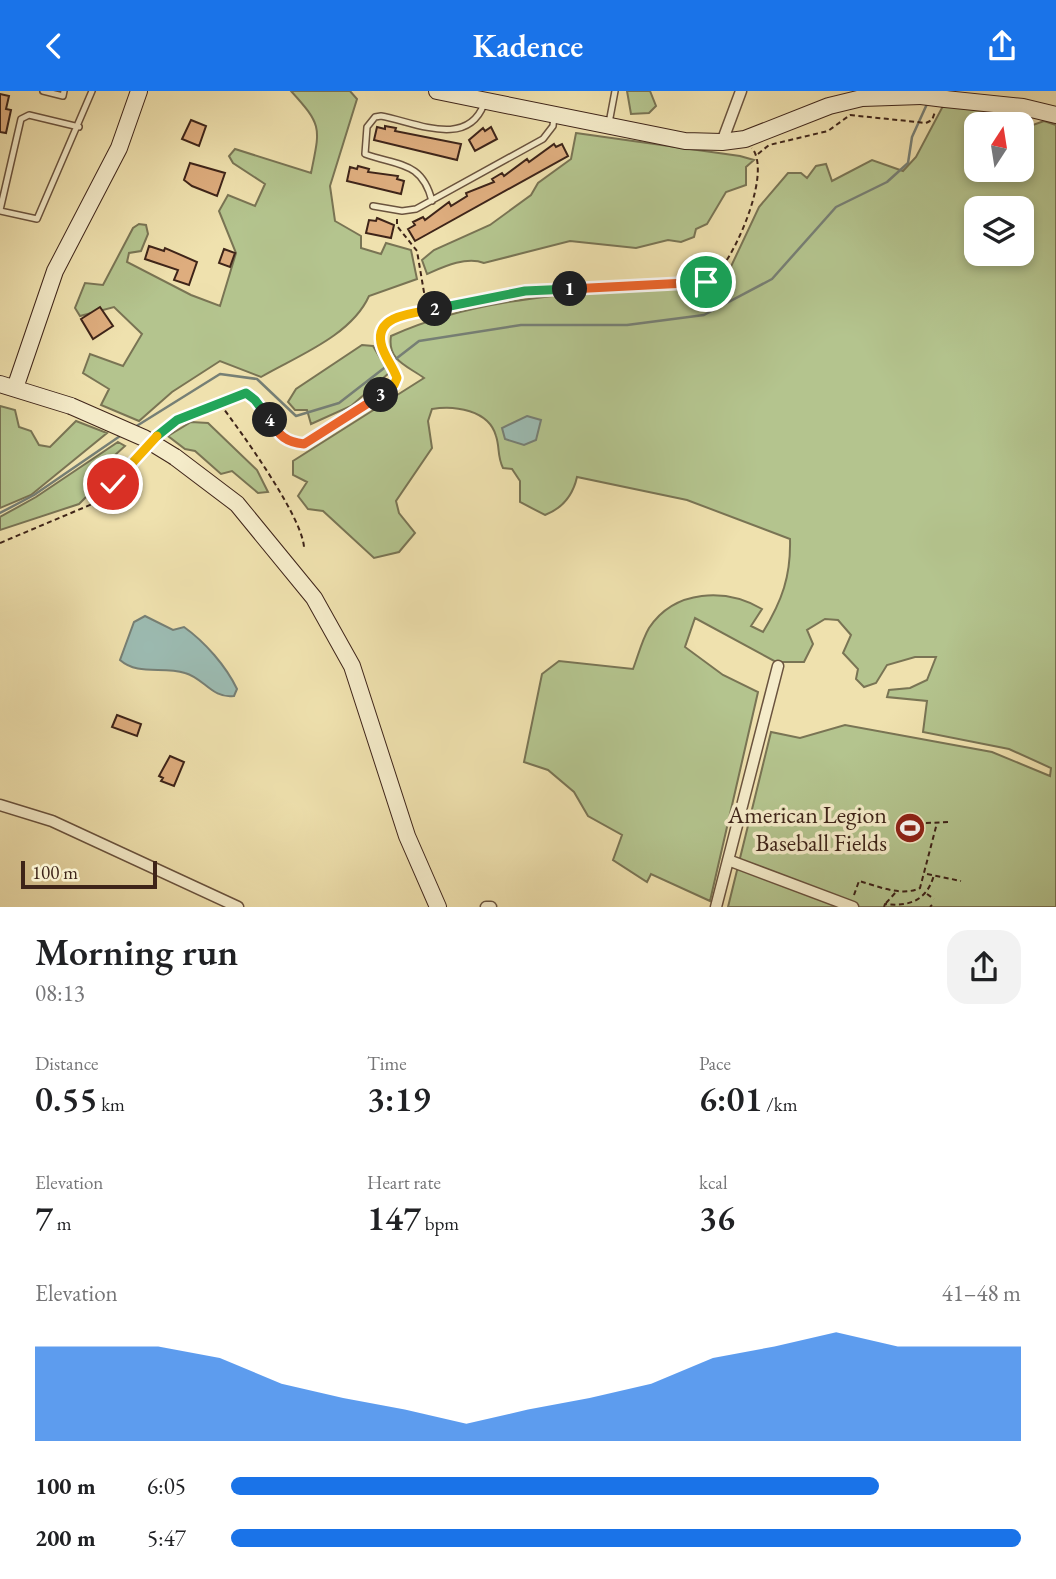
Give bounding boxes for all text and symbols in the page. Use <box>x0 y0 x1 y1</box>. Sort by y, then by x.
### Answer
text: Kadence <box>473 25 583 67</box>
icon: back <box>35 27 73 65</box>
icon: share <box>983 27 1021 65</box>
north arrow <box>964 112 1034 182</box>
map controls <box>964 112 1034 266</box>
button: layers <box>964 196 1034 266</box>
pin <box>676 252 736 312</box>
icon: arrive <box>687 263 725 301</box>
pin: 1 <box>552 271 588 307</box>
text: 1 <box>564 276 575 301</box>
pin: 2 <box>418 291 452 326</box>
text: 2 <box>429 296 440 321</box>
pin: 3 <box>364 377 398 413</box>
text: 3 <box>375 382 386 407</box>
pin: 4 <box>252 403 288 437</box>
text: 4 <box>264 407 275 432</box>
pin <box>83 454 143 514</box>
icon: check <box>94 465 132 503</box>
place label: American Legion Baseball Fields <box>727 799 887 858</box>
sports icon: American Legion Baseball Fields <box>893 811 927 845</box>
scale bar <box>21 858 158 890</box>
text: 100 m <box>32 860 78 885</box>
text: Morning run <box>35 927 238 976</box>
button: share <box>947 930 1021 1004</box>
text: 08:13 <box>35 978 85 1008</box>
text: Distance <box>35 1051 98 1076</box>
text: Time <box>367 1051 407 1076</box>
text: Pace <box>699 1051 731 1076</box>
text: 0.55 <box>35 1076 97 1121</box>
text: 3:19 <box>367 1076 430 1121</box>
text: 6:01 <box>699 1076 762 1121</box>
text: km <box>97 1092 125 1117</box>
text: /km <box>762 1092 797 1117</box>
text: Elevation <box>35 1170 103 1195</box>
text: Heart rate <box>367 1170 441 1195</box>
text: kcal <box>699 1170 728 1195</box>
text: 7 <box>35 1195 53 1240</box>
text: 147 <box>367 1195 421 1240</box>
text: 36 <box>699 1195 735 1240</box>
text: m <box>53 1211 72 1236</box>
text: bpm <box>421 1211 459 1236</box>
text: Elevation <box>35 1278 118 1308</box>
text: 41–48 m <box>942 1278 1021 1308</box>
text: 100 m <box>35 1471 96 1501</box>
text: 6:05 <box>147 1471 186 1501</box>
text: 200 m <box>35 1523 96 1553</box>
text: 5:47 <box>147 1523 186 1553</box>

